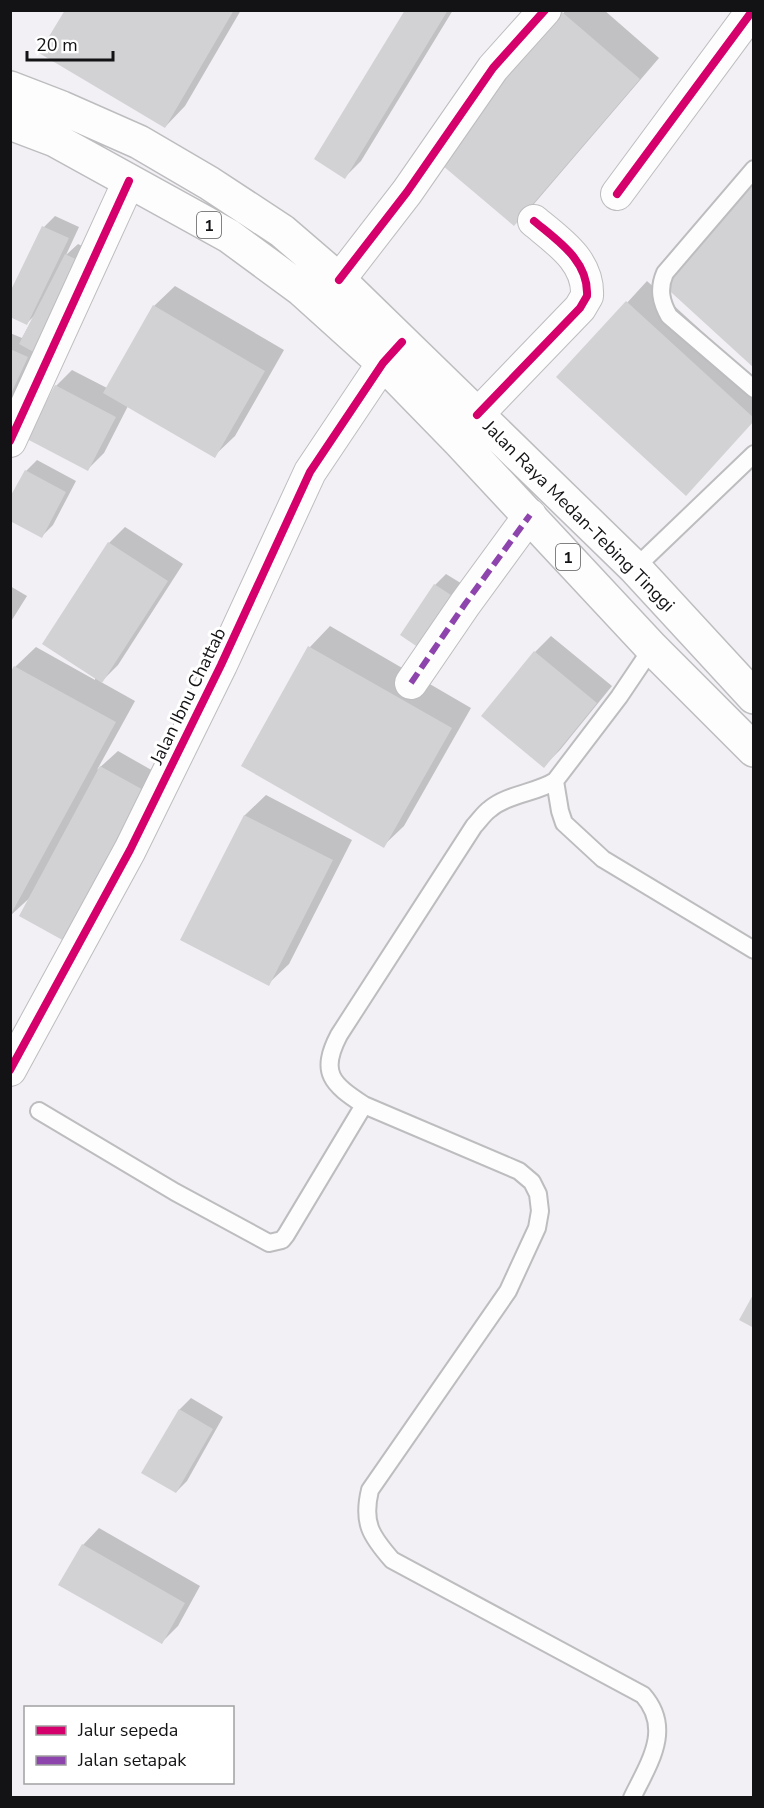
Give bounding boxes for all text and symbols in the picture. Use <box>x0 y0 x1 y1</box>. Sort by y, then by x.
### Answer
scale bar <box>27 24 112 62</box>
text: 20 m <box>36 33 78 57</box>
road number: 1 <box>197 212 221 238</box>
street label: Jalan Raya Medan-Tebing Tinggi <box>477 414 680 617</box>
road number: 1 <box>556 544 580 570</box>
street label: Jalan Ibnu Chattab <box>144 624 232 769</box>
legend <box>24 1706 234 1784</box>
text: Jalur sepeda <box>77 1718 178 1742</box>
text: Jalan setapak <box>77 1748 187 1772</box>

